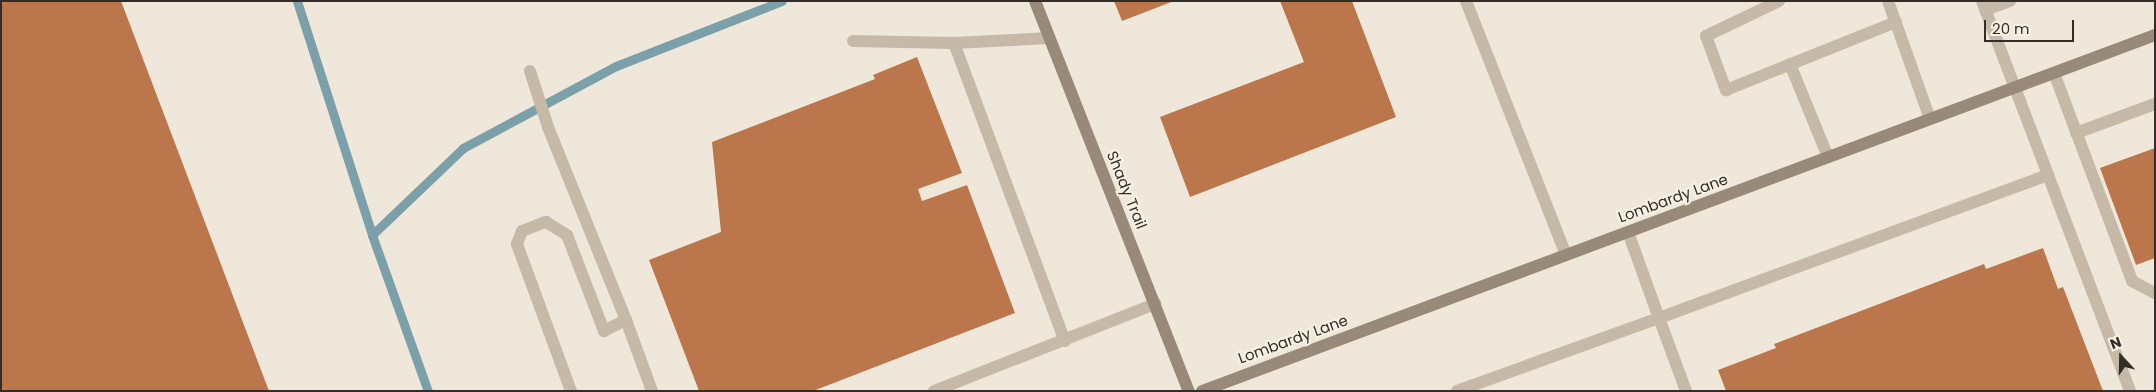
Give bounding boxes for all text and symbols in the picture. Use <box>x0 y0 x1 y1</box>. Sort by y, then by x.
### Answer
scale bar <box>1986 10 2076 42</box>
text: 20 m <box>1992 18 2030 39</box>
street label: Shady Trail <box>1103 148 1151 232</box>
street label: Lombardy Lane <box>1616 170 1730 226</box>
street label: Lombardy Lane <box>1236 311 1350 367</box>
north arrow <box>2096 332 2146 382</box>
text: N <box>2107 332 2124 354</box>

